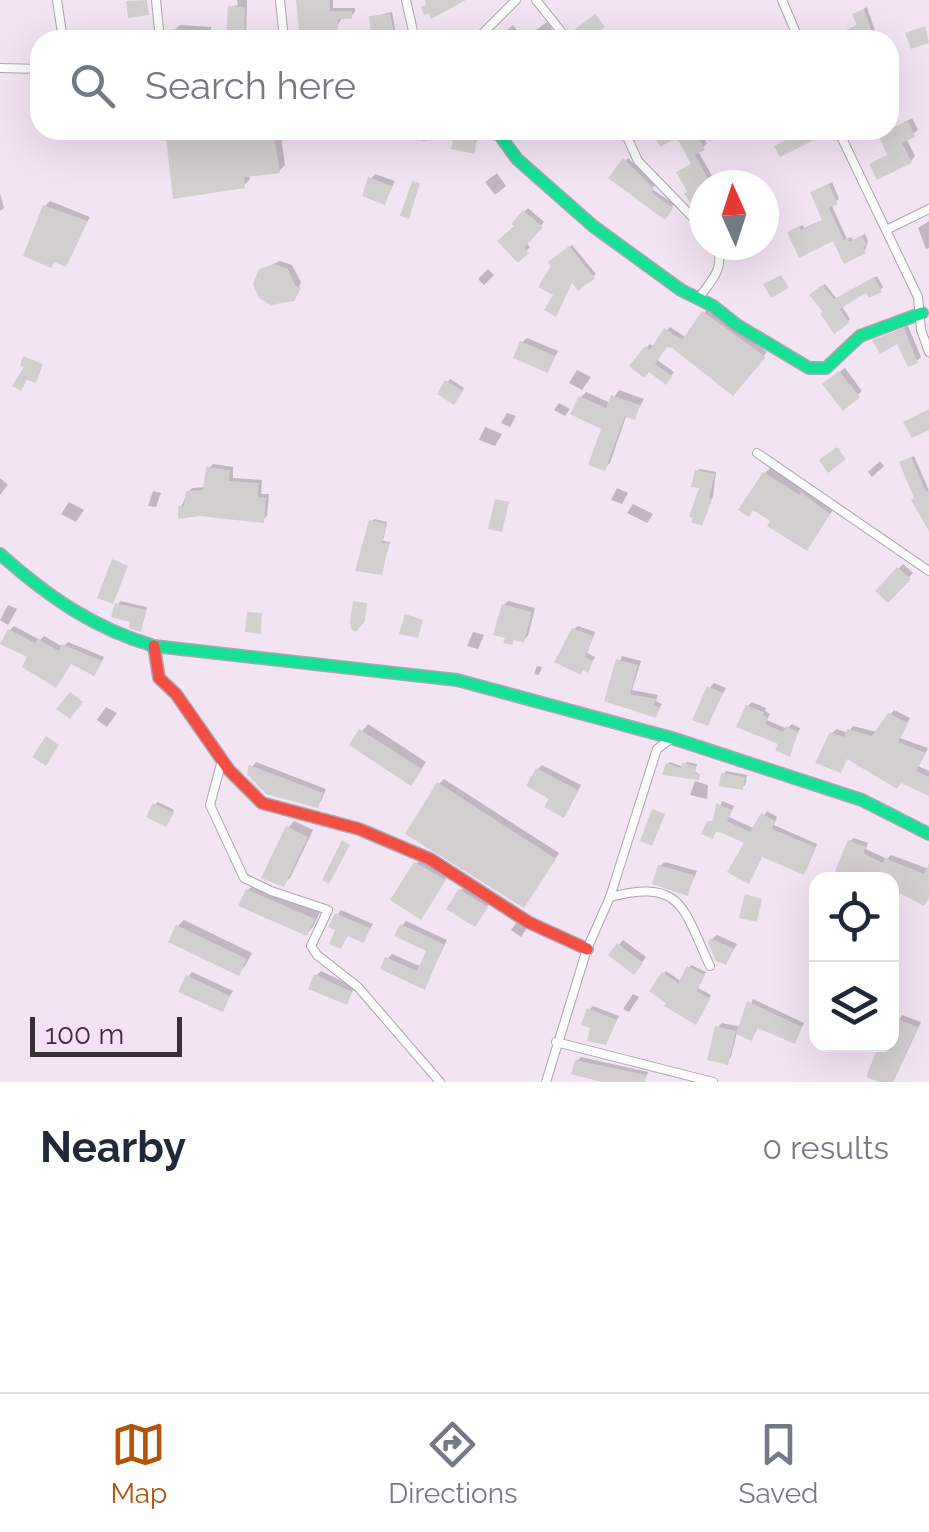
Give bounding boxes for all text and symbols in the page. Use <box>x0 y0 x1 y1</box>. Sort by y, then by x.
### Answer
search box <box>30 30 899 140</box>
icon: search <box>65 58 120 113</box>
text: Search here <box>145 63 356 108</box>
north arrow <box>689 170 779 260</box>
map controls <box>809 872 899 1052</box>
button: locate <box>809 872 899 962</box>
button: layers <box>809 962 899 1052</box>
scale bar <box>30 1012 182 1056</box>
text: 100 m <box>45 1018 124 1051</box>
text: Nearby <box>40 1123 186 1172</box>
text: 0 results <box>762 1129 889 1166</box>
tab: Map <box>110 1417 167 1510</box>
tab: Directions <box>388 1417 518 1510</box>
tab: Saved <box>738 1417 819 1510</box>

